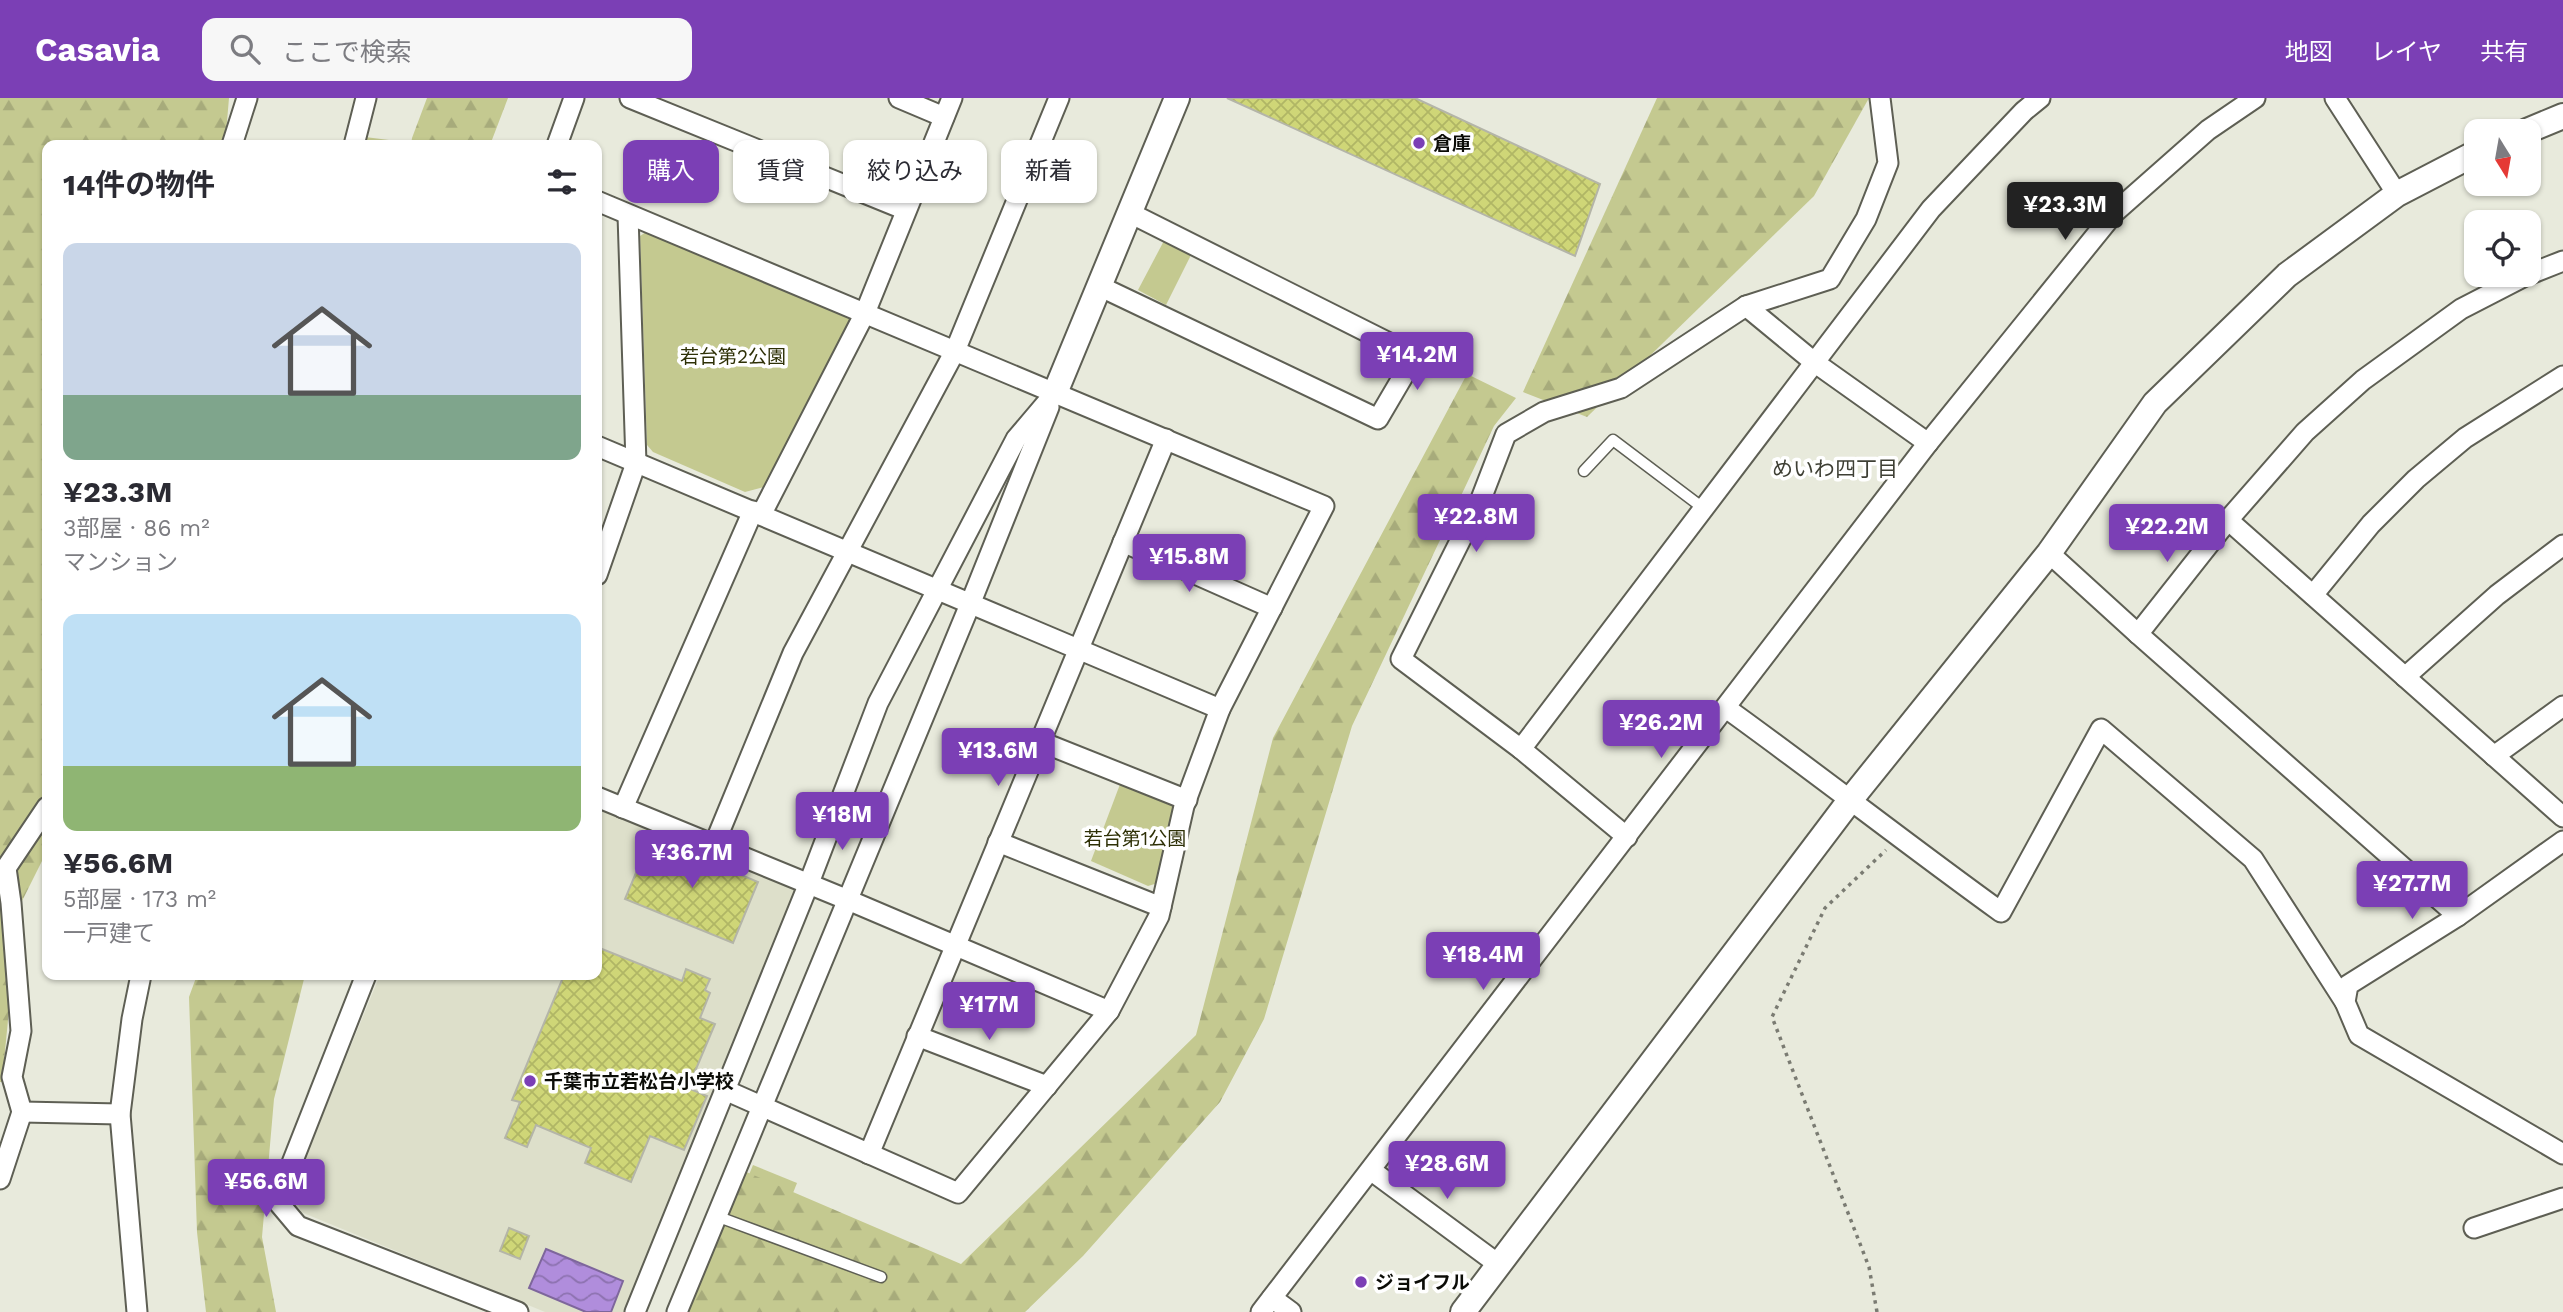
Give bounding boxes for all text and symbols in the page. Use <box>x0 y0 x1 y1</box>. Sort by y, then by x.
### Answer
search box <box>202 18 692 81</box>
text: Casavia <box>35 30 160 69</box>
icon: search <box>226 30 264 68</box>
text: ここで検索 <box>282 37 412 67</box>
text: 地図 <box>2285 38 2333 66</box>
text: レイヤ <box>2371 38 2442 66</box>
text: 共有 <box>2480 38 2528 66</box>
north arrow <box>2464 119 2541 196</box>
map controls <box>2464 119 2541 287</box>
place label: 倉庫 <box>1433 132 1471 155</box>
marker: 倉庫 <box>1411 135 1427 151</box>
chip: 購入 <box>623 140 719 203</box>
chip: 賃貸 <box>733 140 829 203</box>
chip: 絞り込み <box>843 140 987 203</box>
chip: 新着 <box>1001 140 1097 203</box>
icon: filters <box>543 163 581 201</box>
text: 14件の物件 <box>63 167 215 202</box>
pin: ¥23.3M <box>2008 183 2122 242</box>
text: ¥23.3M <box>2023 191 2107 218</box>
button: locate <box>2464 210 2541 287</box>
icon: home <box>259 288 385 414</box>
pin: ¥14.2M <box>1360 332 1474 392</box>
text: ¥14.2M <box>1376 341 1458 368</box>
park label: 若台第2公園 <box>680 345 786 368</box>
district label: めいわ四丁目 <box>1772 456 1898 481</box>
text: ¥23.3M <box>63 474 172 509</box>
pin: ¥22.8M <box>1419 494 1533 554</box>
text: ¥22.8M <box>1434 503 1518 530</box>
pin: ¥22.2M <box>2110 504 2224 564</box>
text: ¥22.2M <box>2125 513 2209 540</box>
text: 3部屋 · 86 m² <box>63 515 210 542</box>
pin: ¥15.8M <box>1132 534 1246 594</box>
text: ¥15.8M <box>1149 543 1229 570</box>
text: マンション <box>63 549 178 576</box>
icon: home <box>259 659 385 785</box>
pin: ¥26.2M <box>1604 700 1718 760</box>
text: ¥26.2M <box>1619 709 1703 736</box>
pin: ¥13.6M <box>941 728 1055 788</box>
text: ¥13.6M <box>958 737 1038 764</box>
pin: ¥18M <box>801 792 883 852</box>
text: ¥18M <box>812 801 872 828</box>
park label: 若台第1公園 <box>1084 827 1186 850</box>
pin: ¥36.7M <box>635 830 749 890</box>
text: ¥36.7M <box>651 839 733 866</box>
text: ¥56.6M <box>63 845 173 880</box>
pin: ¥27.7M <box>2355 862 2469 921</box>
text: ¥27.7M <box>2373 870 2451 897</box>
text: 5部屋 · 173 m² <box>63 886 216 913</box>
text: 一戸建て <box>63 920 155 947</box>
pin: ¥18.4M <box>1426 932 1540 992</box>
text: ¥18.4M <box>1442 941 1524 968</box>
pin: ¥17M <box>948 982 1030 1042</box>
text: ¥17M <box>959 991 1019 1018</box>
place label: 千葉市立若松台小学校 <box>544 1070 734 1093</box>
marker: 千葉市立若松台小学校 <box>522 1073 538 1089</box>
pin: ¥28.6M <box>1390 1142 1504 1201</box>
text: ¥28.6M <box>1404 1150 1490 1177</box>
pin: ¥56.6M <box>209 1160 323 1219</box>
text: ¥56.6M <box>224 1168 308 1195</box>
place label: ジョイフル <box>1375 1271 1470 1294</box>
marker: ジョイフル <box>1353 1274 1369 1290</box>

